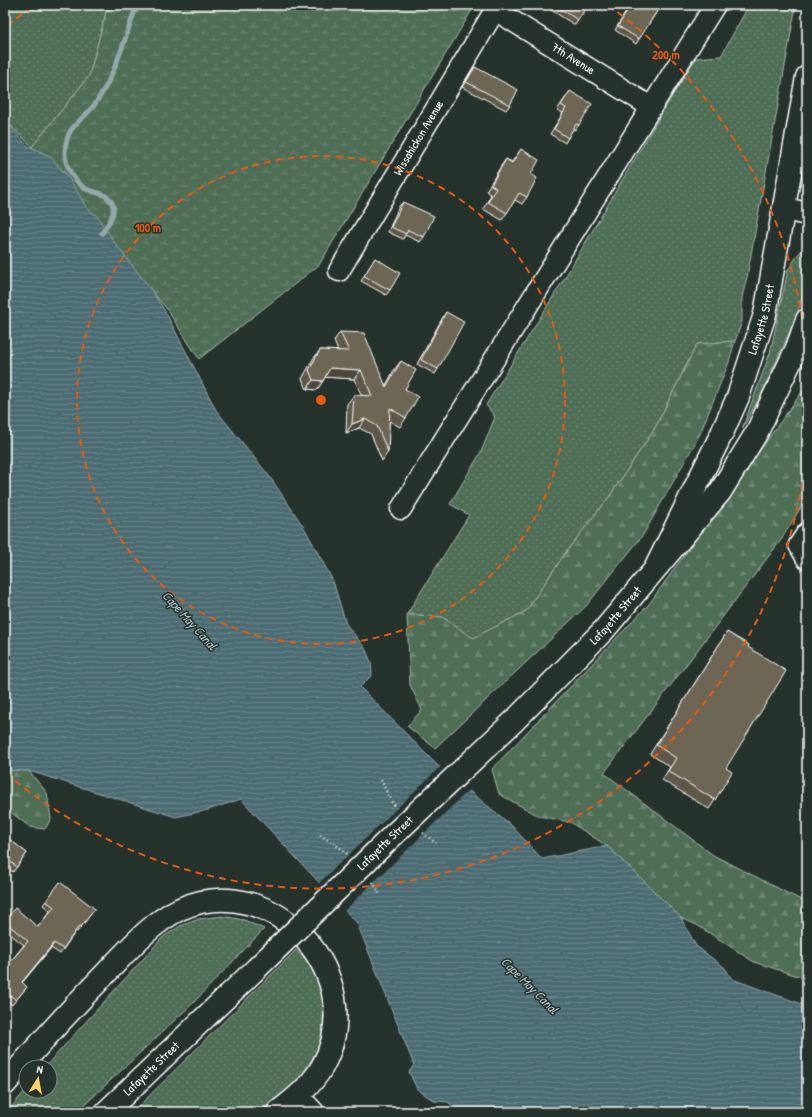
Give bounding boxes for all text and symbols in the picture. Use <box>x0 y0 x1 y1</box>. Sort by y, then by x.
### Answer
street label: 7th Avenue <box>548 38 599 78</box>
text: 200 m <box>652 46 680 63</box>
street label: Wissahickon Avenue <box>389 97 447 179</box>
text: 100 m <box>135 219 161 236</box>
street label: Lafayette Street <box>743 282 778 356</box>
centre of rings <box>314 393 328 407</box>
street label: Lafayette Street <box>585 582 646 648</box>
water label: Cape May Canal <box>158 587 222 655</box>
street label: Lafayette Street <box>353 811 417 874</box>
water label: Cape May Canal <box>497 953 563 1019</box>
street label: Lafayette Street <box>119 1037 184 1099</box>
north arrow <box>18 1059 58 1099</box>
text: N <box>36 1062 44 1077</box>

